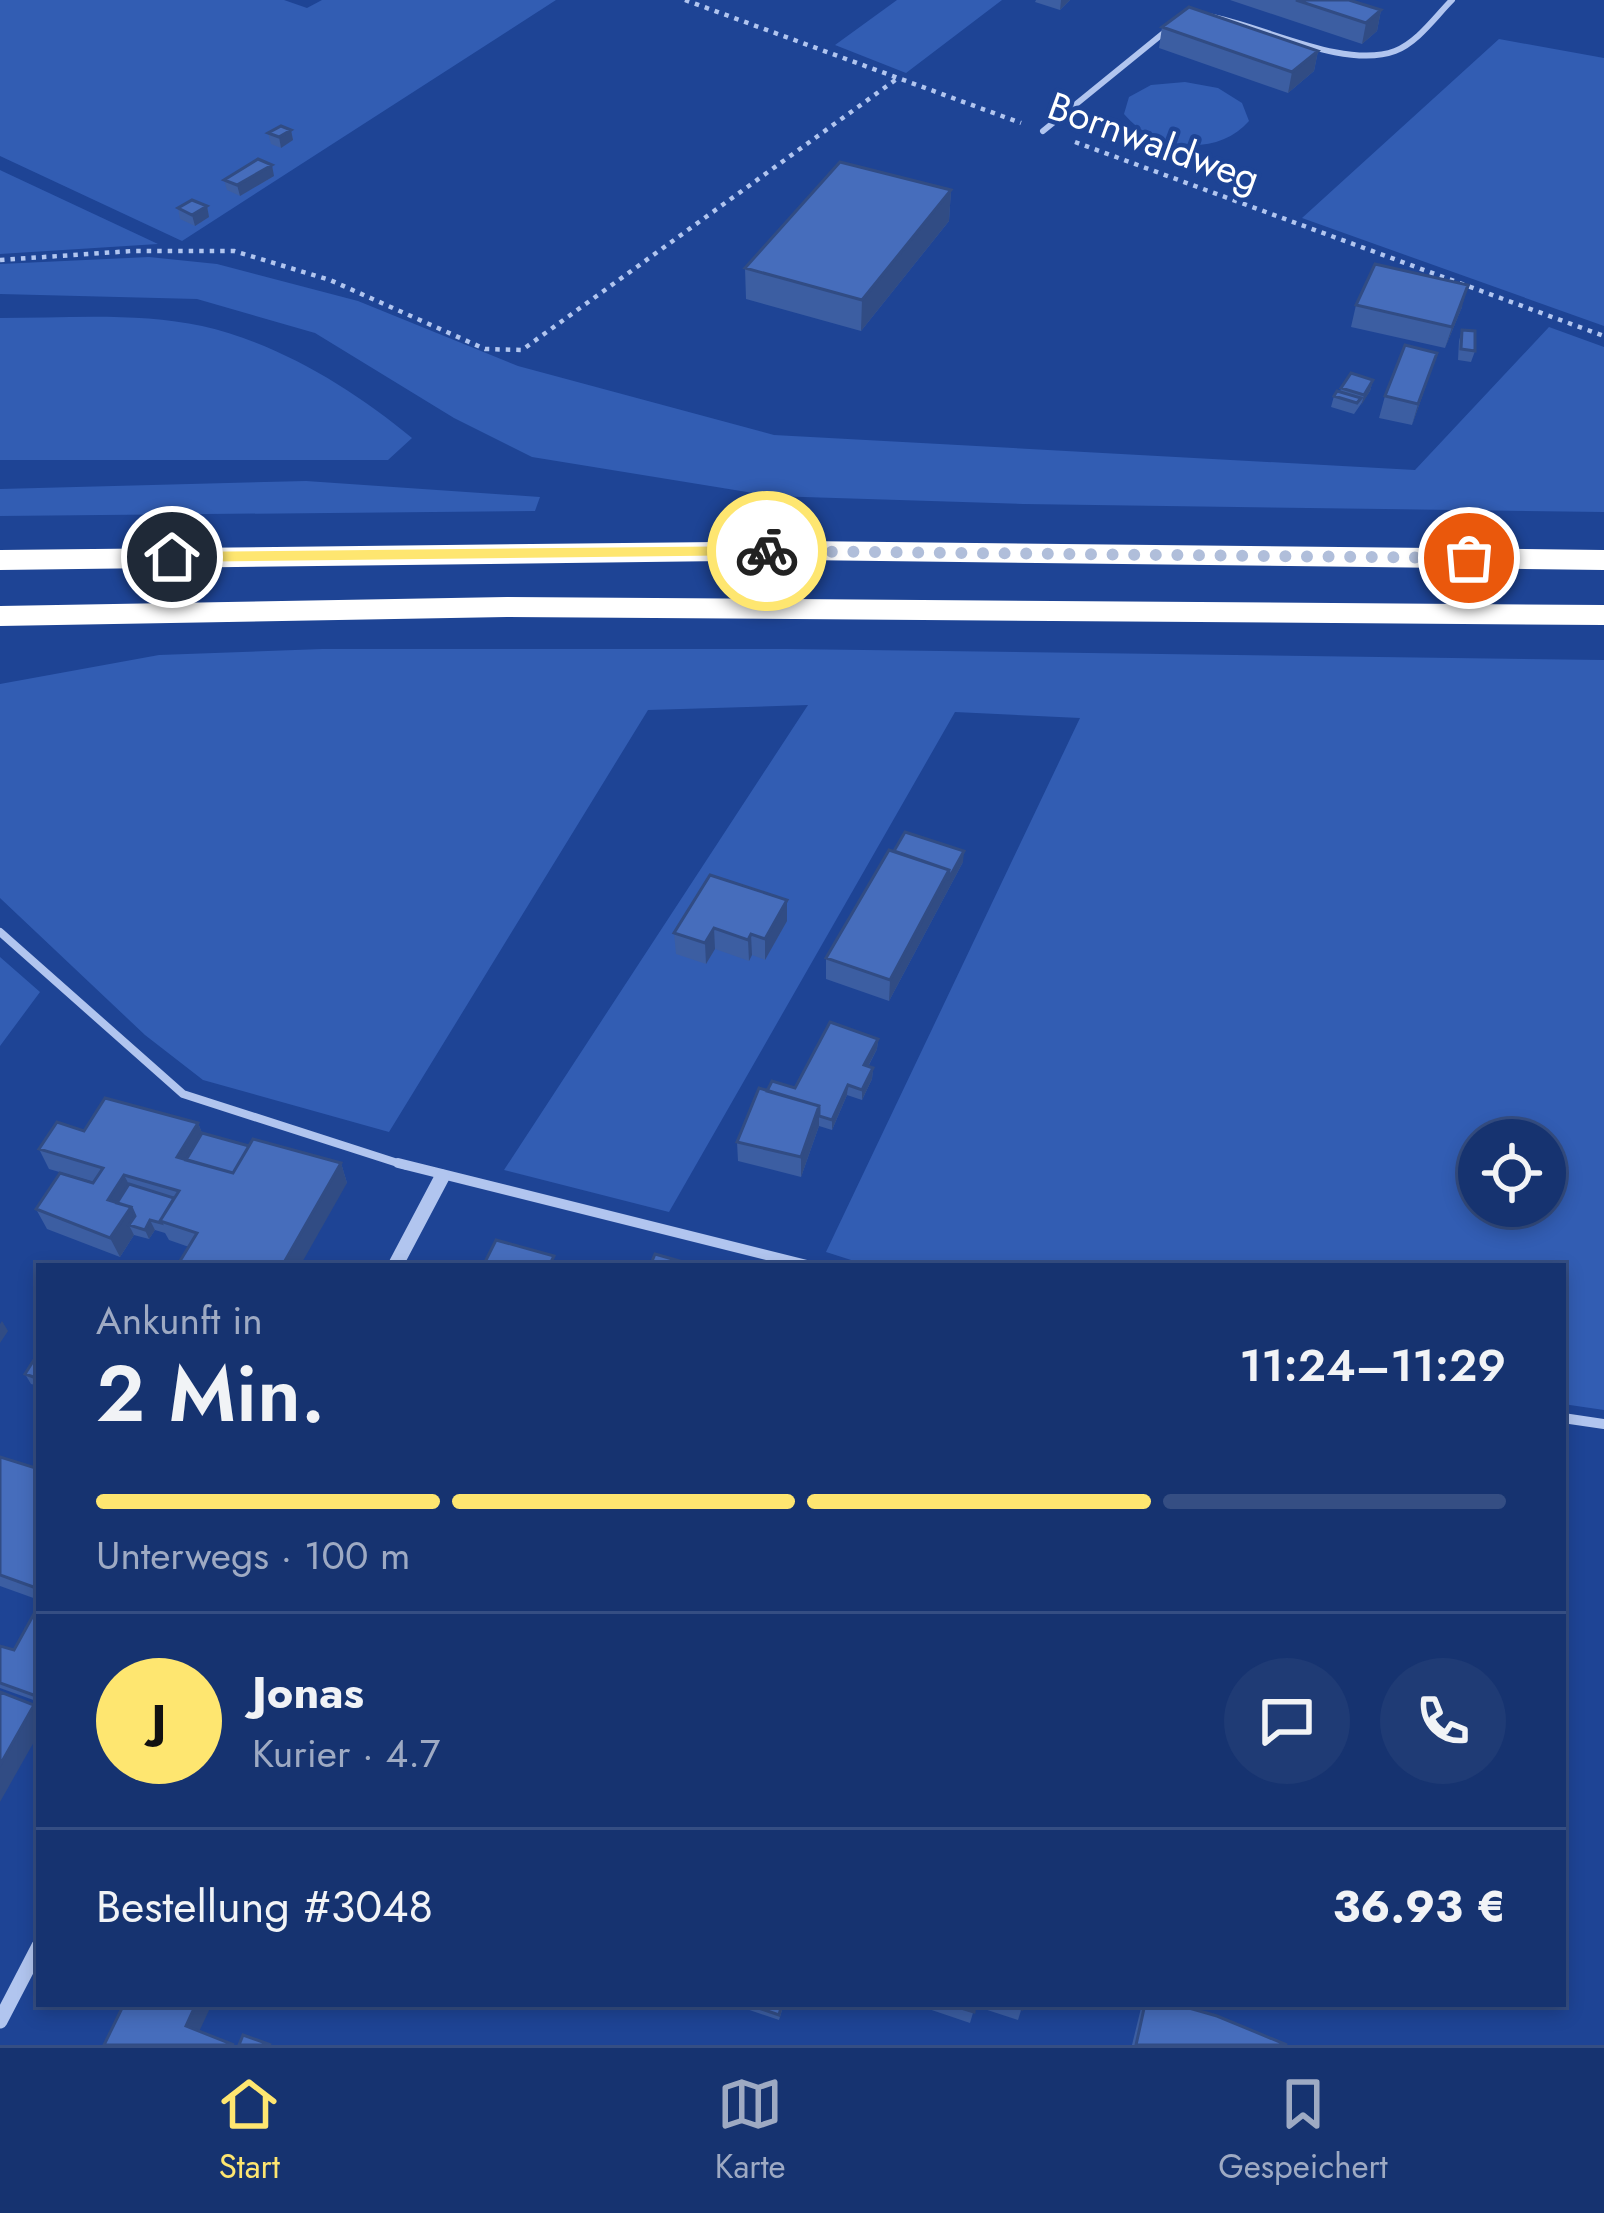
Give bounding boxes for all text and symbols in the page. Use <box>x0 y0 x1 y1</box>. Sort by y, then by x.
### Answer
street label: Bornwaldweg <box>1040 77 1268 207</box>
courier <box>707 491 827 611</box>
pin <box>121 506 223 608</box>
pin <box>1418 507 1520 609</box>
icon: bike <box>734 518 800 584</box>
icon: home <box>139 524 205 590</box>
icon: bag <box>1436 525 1502 591</box>
map controls <box>1458 1119 1566 1227</box>
button: locate <box>1458 1119 1566 1227</box>
text: Ankunft in <box>96 1292 263 1349</box>
text: 11:24–11:29 <box>1239 1333 1506 1398</box>
text: 2 Min. <box>96 1338 325 1450</box>
text: Unterwegs · 100 m <box>96 1527 410 1584</box>
button: chat <box>1224 1658 1350 1784</box>
button: phone <box>1380 1658 1506 1784</box>
text: Jonas <box>252 1660 364 1725</box>
text: J <box>152 1688 166 1753</box>
text: Kurier · 4.7 <box>252 1725 440 1782</box>
text: Bestellung #3048 <box>96 1874 433 1939</box>
text: 36.93 € <box>1332 1874 1506 1939</box>
tab: Start <box>216 2071 282 2190</box>
tab: Karte <box>715 2071 786 2190</box>
tab: Gespeichert <box>1218 2071 1388 2190</box>

